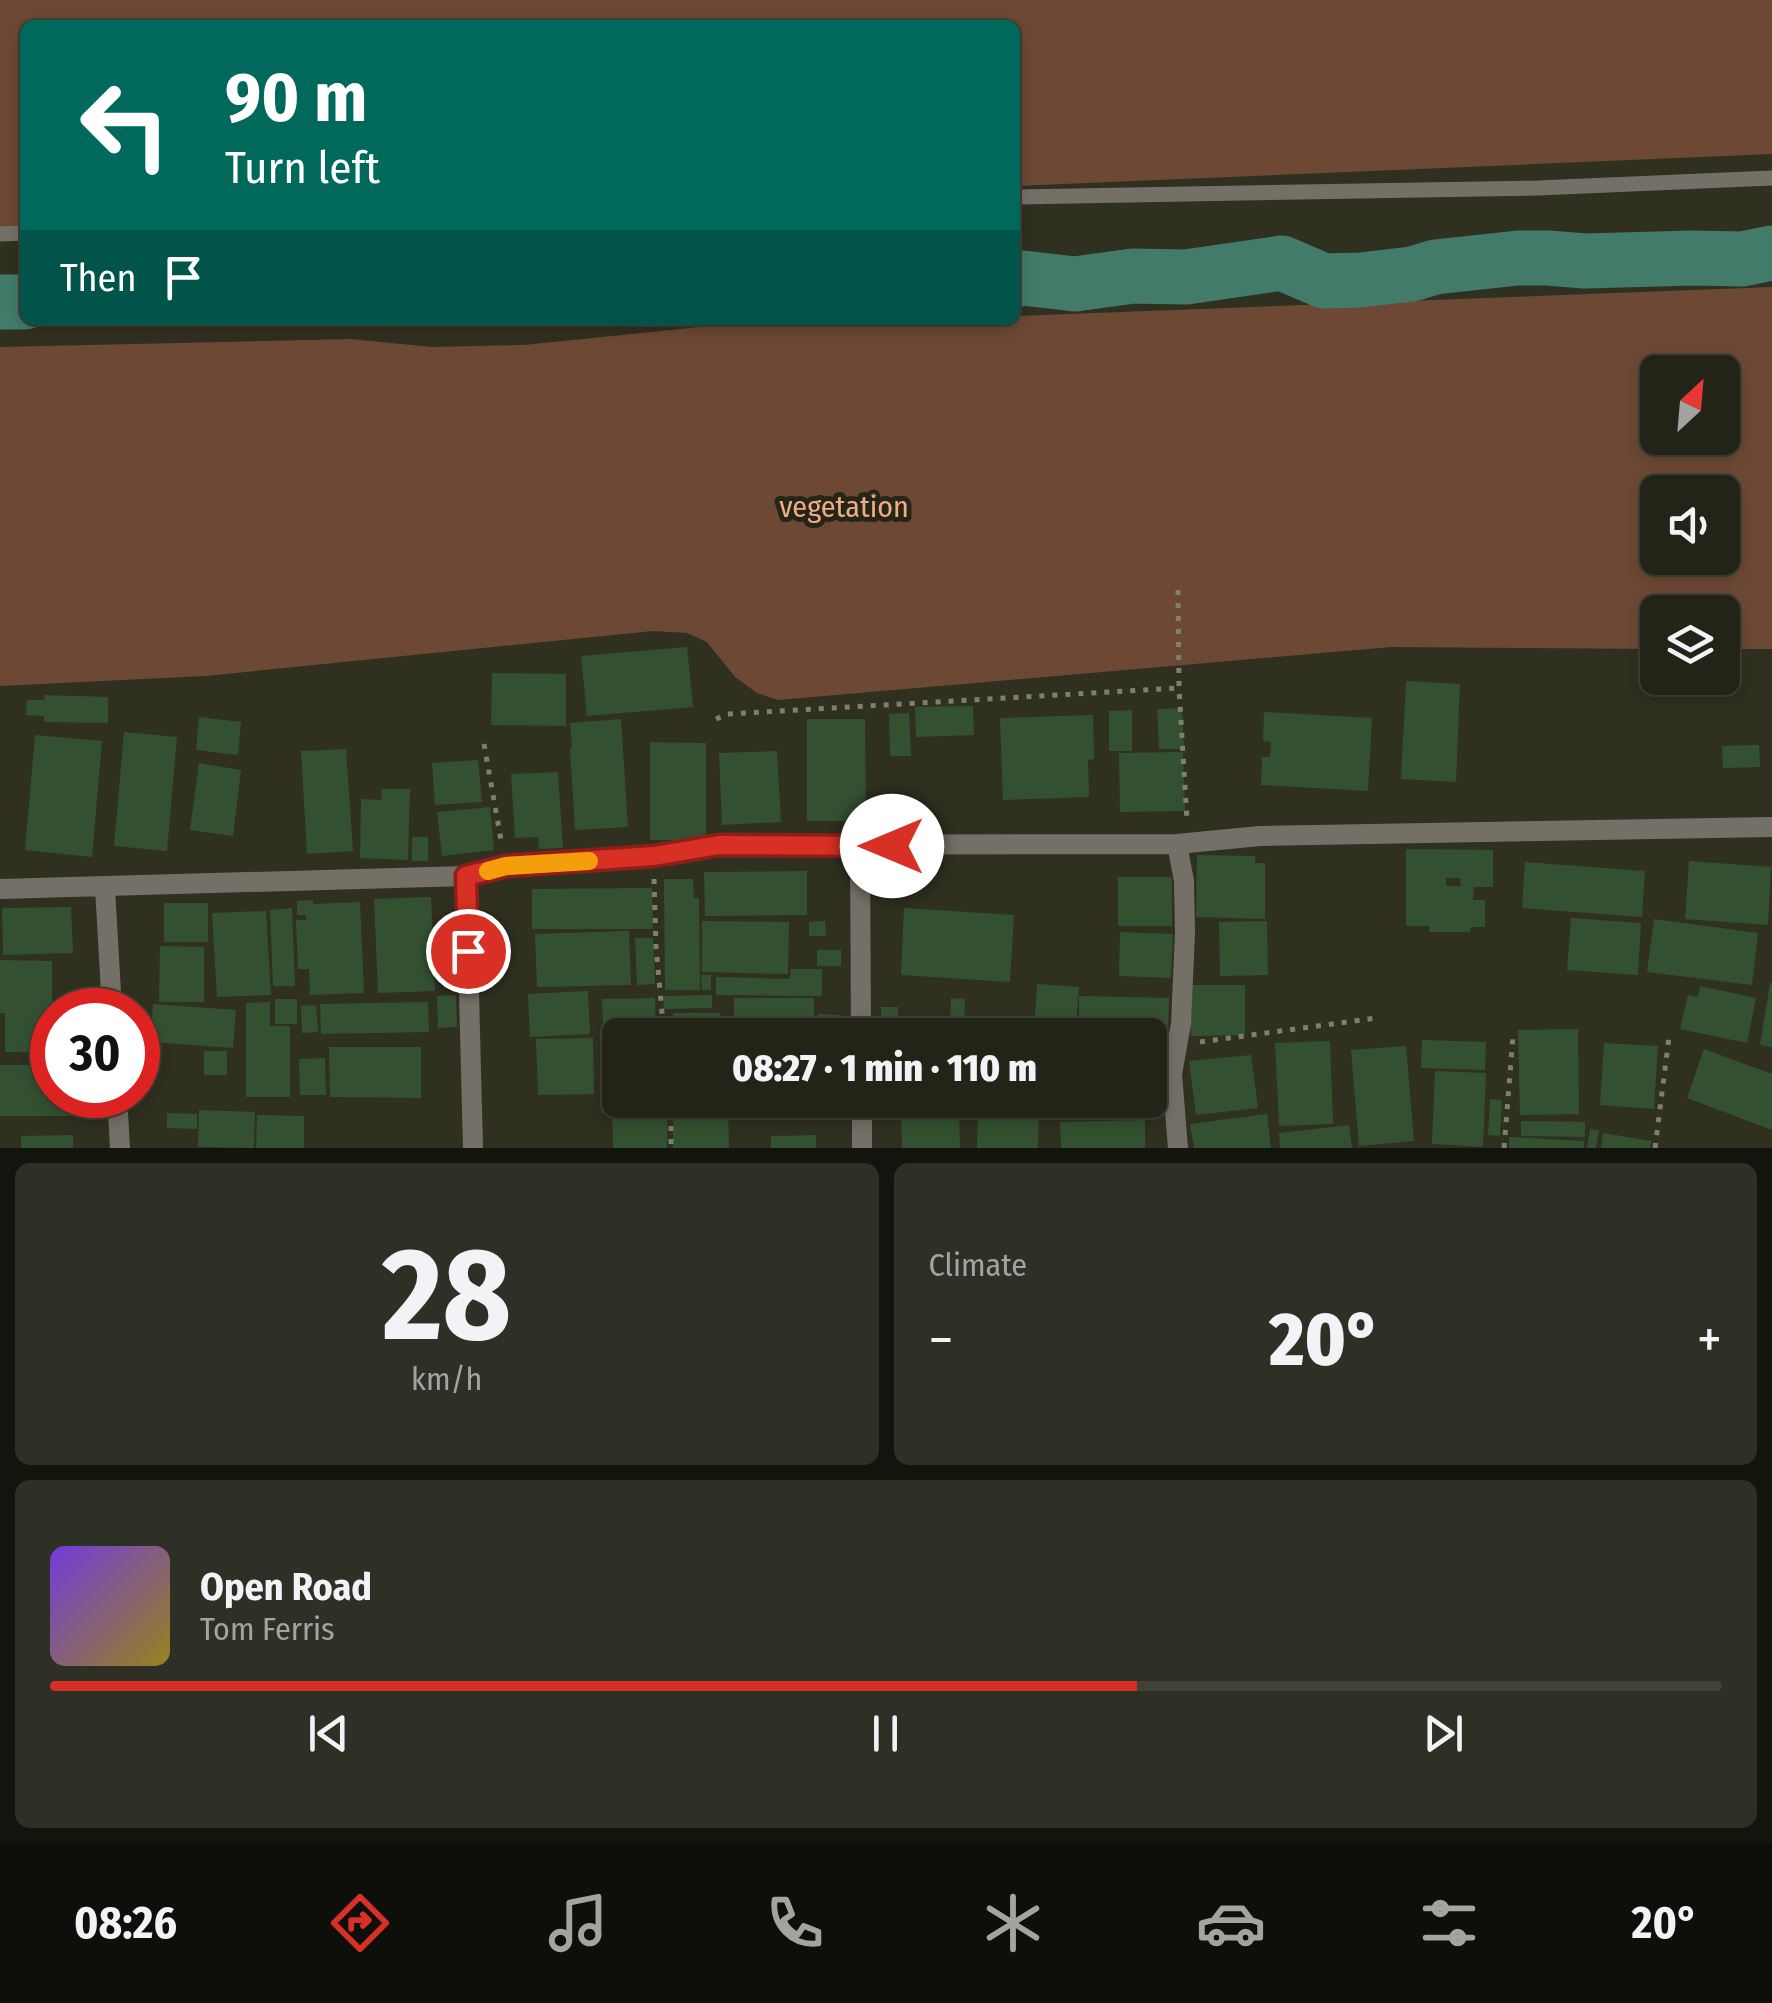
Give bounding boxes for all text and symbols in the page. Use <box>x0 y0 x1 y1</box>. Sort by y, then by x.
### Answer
text: 90 m <box>225 56 367 140</box>
icon: left <box>60 60 190 190</box>
text: Turn left <box>225 141 380 195</box>
icon: arrive <box>156 250 211 305</box>
text: Then <box>60 255 136 301</box>
north arrow <box>1640 355 1740 455</box>
map controls <box>1640 355 1740 695</box>
button: sound <box>1640 475 1740 575</box>
park label: vegetation <box>779 489 909 525</box>
button: layers <box>1640 595 1740 695</box>
position arrow <box>840 794 944 898</box>
pin <box>426 909 511 994</box>
icon: arrive <box>441 924 496 979</box>
speed limit sign: 30 <box>30 988 160 1118</box>
text: 08:27 · 1 min · 110 m <box>732 1045 1037 1091</box>
text: 28 <box>382 1217 511 1373</box>
text: Climate <box>929 1246 1027 1284</box>
text: 20° <box>1269 1295 1381 1385</box>
text: − <box>929 1307 953 1373</box>
text: + <box>1697 1307 1722 1373</box>
text: km/h <box>411 1360 482 1398</box>
text: Open Road <box>200 1564 372 1610</box>
text: Tom Ferris <box>200 1610 335 1648</box>
icon: previous <box>301 1706 356 1761</box>
icon: pause <box>858 1706 913 1761</box>
icon: next <box>1416 1706 1471 1761</box>
icon: directions <box>325 1888 395 1958</box>
icon: music <box>543 1888 613 1958</box>
icon: phone <box>760 1888 830 1958</box>
icon: climate <box>978 1888 1048 1958</box>
icon: car <box>1196 1888 1266 1958</box>
icon: filters <box>1414 1888 1484 1958</box>
text: 08:26 <box>74 1896 177 1950</box>
text: 20° <box>1632 1896 1698 1950</box>

